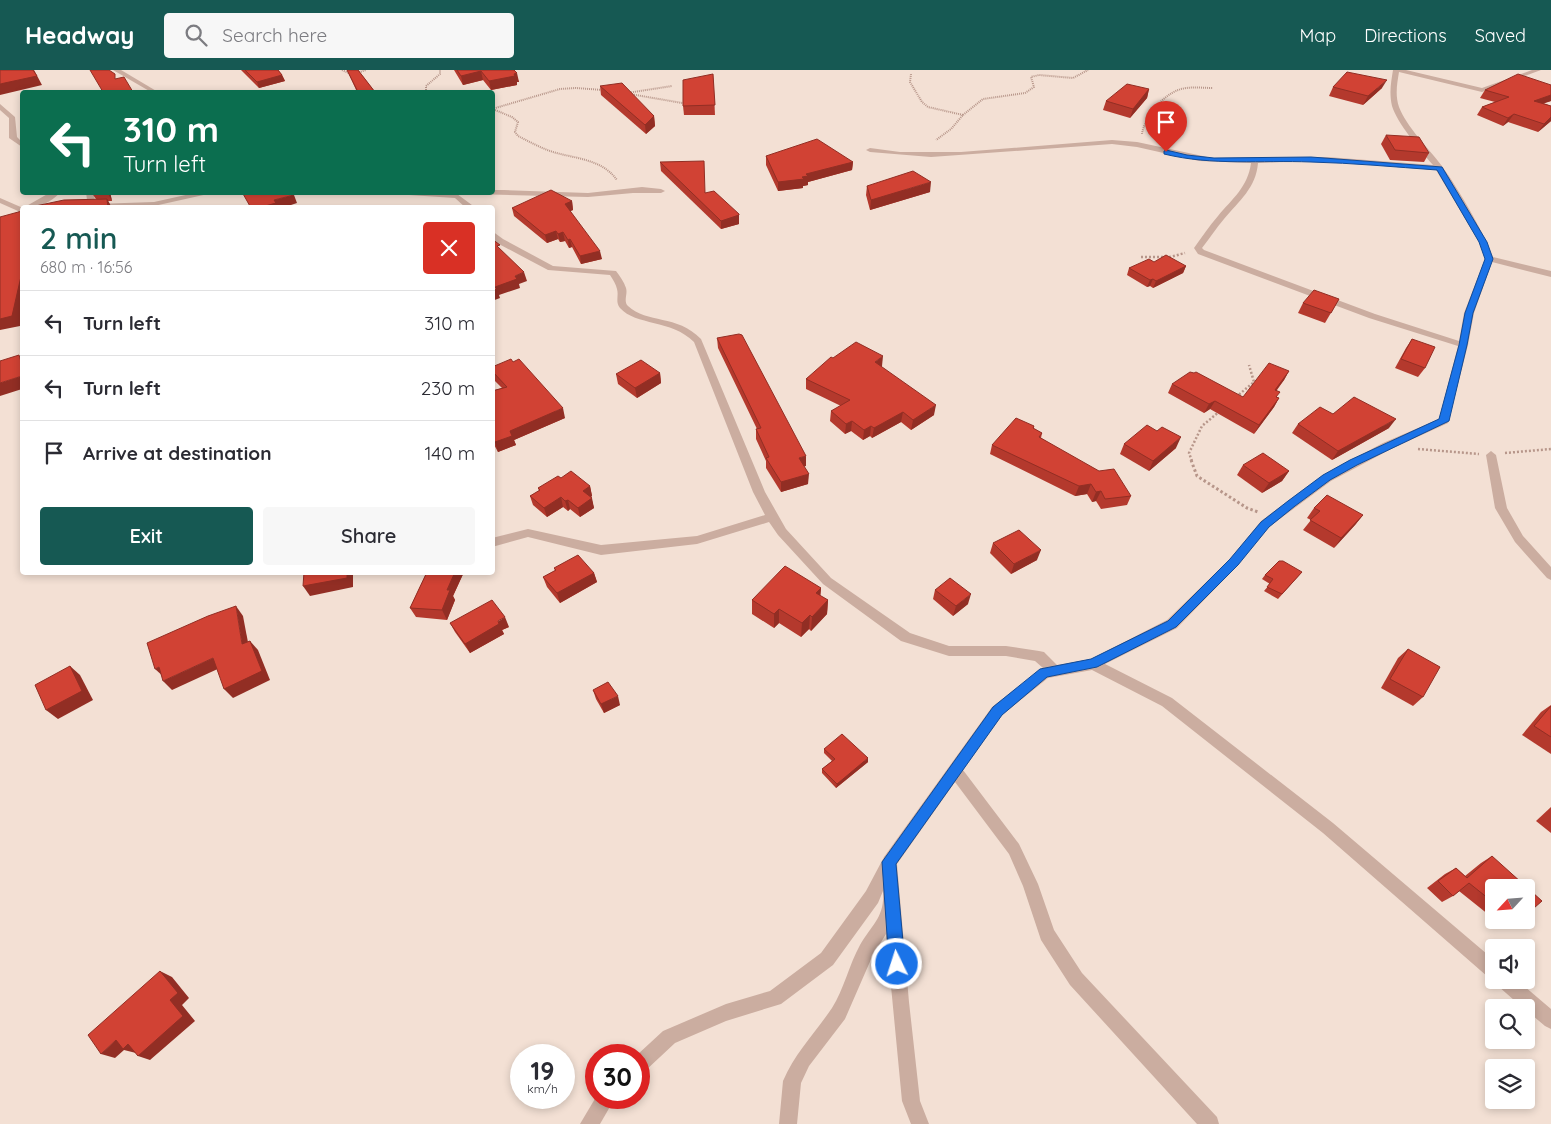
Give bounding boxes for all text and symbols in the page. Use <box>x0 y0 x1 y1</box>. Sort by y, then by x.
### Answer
search box <box>164 13 514 58</box>
text: Headway <box>25 20 134 50</box>
icon: search <box>182 21 210 49</box>
text: Search here <box>222 23 327 47</box>
text: Map <box>1299 24 1336 47</box>
text: Directions <box>1364 24 1447 47</box>
text: Saved <box>1475 24 1526 47</box>
pin <box>1145 101 1187 152</box>
text: 310 m <box>123 107 219 151</box>
icon: arrive <box>1152 108 1180 136</box>
icon: left <box>40 110 105 175</box>
text: Turn left <box>123 150 206 178</box>
text: 2 min <box>40 219 117 257</box>
button: close <box>423 222 475 274</box>
text: 680 m · 16:56 <box>40 257 132 277</box>
icon: left <box>40 309 68 337</box>
text: Turn left <box>83 311 161 335</box>
text: 310 m <box>424 311 475 335</box>
icon: left <box>40 374 68 402</box>
text: Turn left <box>83 376 161 400</box>
text: 230 m <box>421 376 475 400</box>
icon: arrive <box>40 439 68 467</box>
text: Arrive at destination <box>83 441 272 465</box>
text: 140 m <box>424 441 475 465</box>
button: Exit <box>40 507 253 565</box>
button: Share <box>263 507 475 565</box>
north arrow <box>1485 879 1535 929</box>
map controls <box>1485 879 1535 1109</box>
position arrow <box>870 937 922 989</box>
button: sound <box>1485 939 1535 989</box>
button: search <box>1485 999 1535 1049</box>
speed limit sign: 30 <box>585 1044 650 1109</box>
text: 19 <box>531 1055 554 1086</box>
button: layers <box>1485 1059 1535 1109</box>
text: km/h <box>527 1081 558 1096</box>

